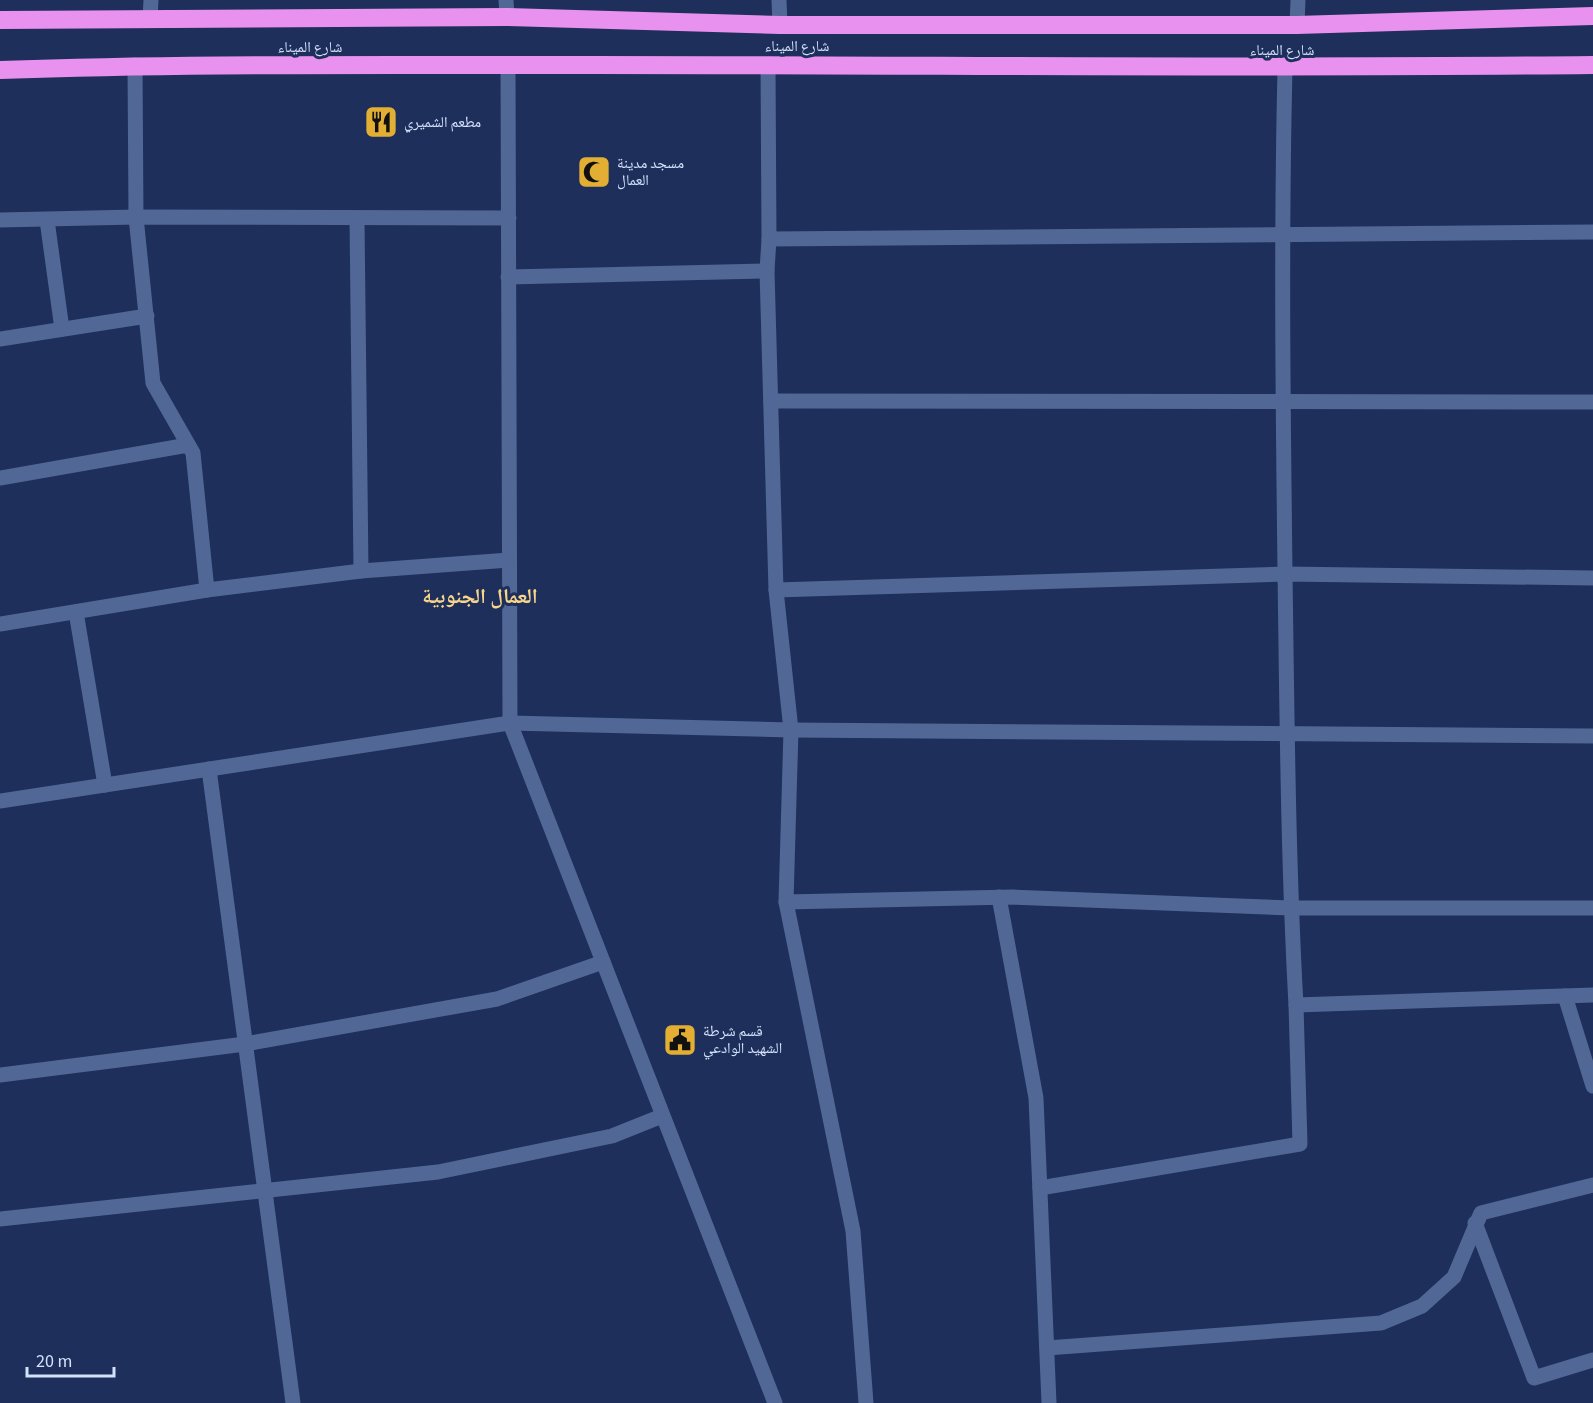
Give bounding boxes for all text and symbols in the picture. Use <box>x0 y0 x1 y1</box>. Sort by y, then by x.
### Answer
street label: شارع الميناء <box>765 36 829 57</box>
street label: شارع الميناء <box>278 37 342 58</box>
street label: شارع الميناء <box>1250 40 1314 61</box>
restaurant icon: مطعم الشميري <box>363 104 399 140</box>
place label: مطعم الشميري <box>404 112 481 133</box>
place label: مسجد مدينة العمال <box>617 153 684 191</box>
mosque icon: مسجد مدينة العمال <box>576 154 612 190</box>
district label: العمال الجنوبية <box>422 581 538 611</box>
place label: قسم شرطة الشهيد الوادعي <box>703 1021 782 1059</box>
public building icon: قسم شرطة الشهيد الوادعي <box>662 1022 698 1058</box>
scale bar <box>27 1340 114 1378</box>
text: 20 m <box>36 1349 72 1374</box>

